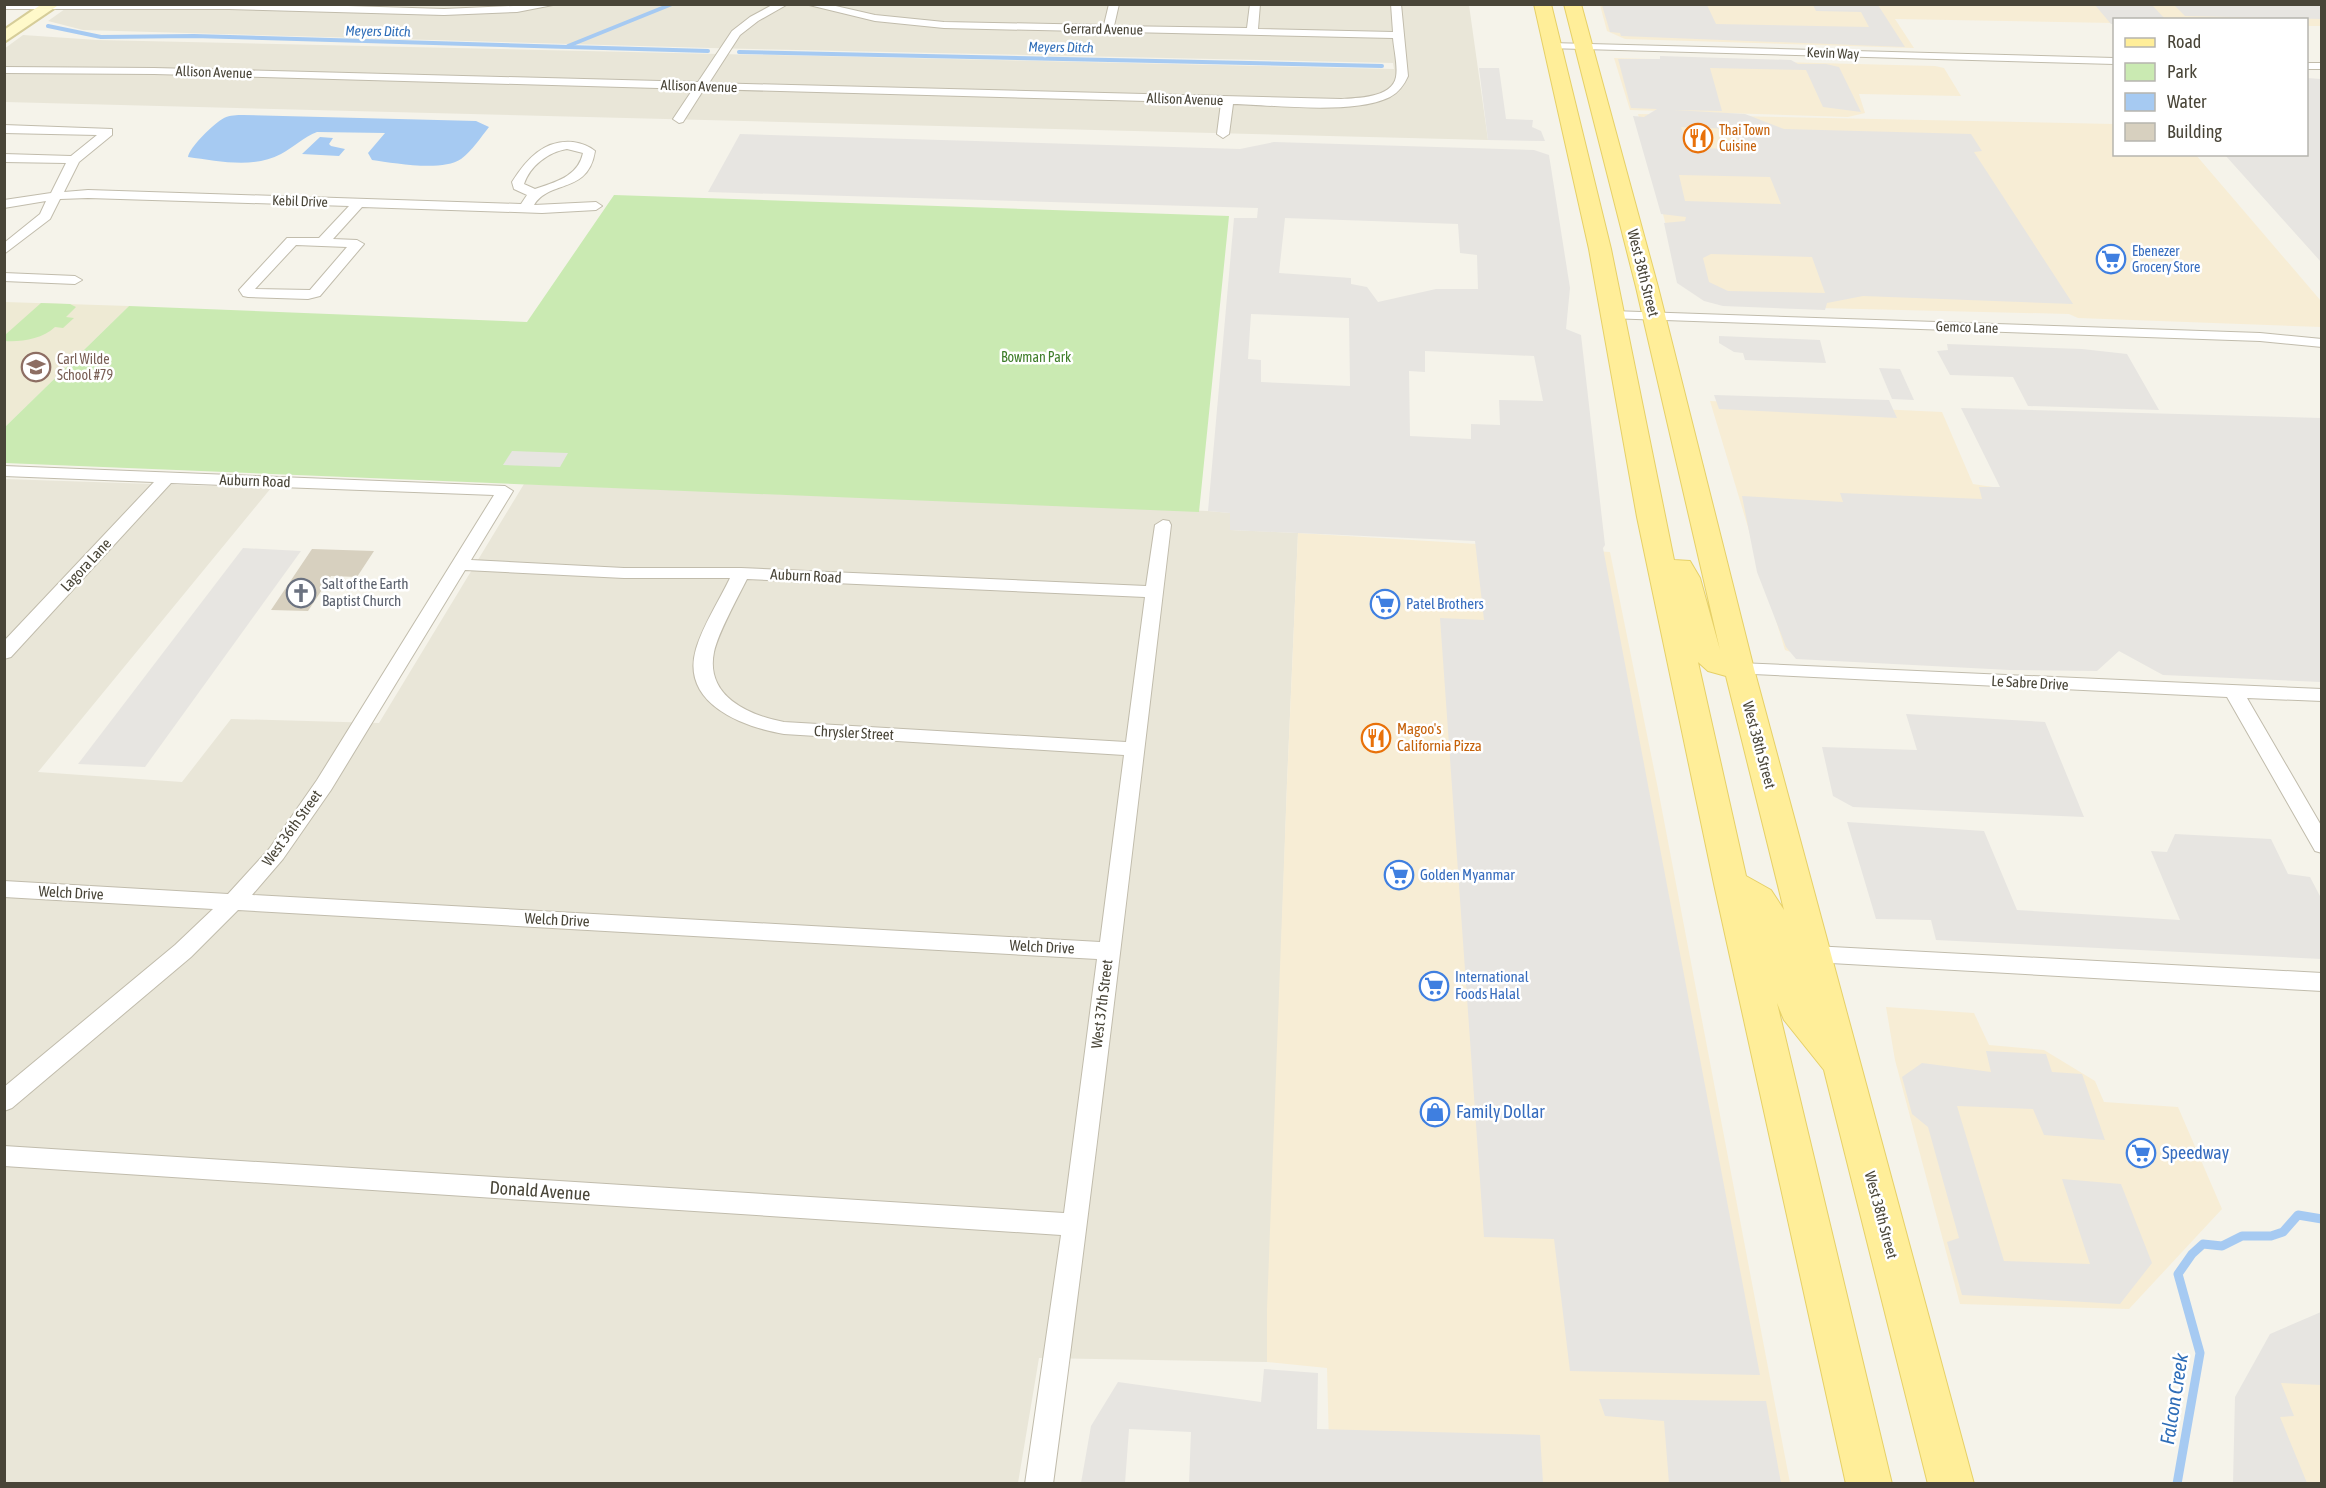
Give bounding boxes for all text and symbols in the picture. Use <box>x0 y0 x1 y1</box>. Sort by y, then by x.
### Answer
legend <box>2113 18 2308 156</box>
street label: Gerrard Avenue <box>1063 20 1143 38</box>
water label: Meyers Ditch <box>345 22 411 40</box>
text: Road <box>2167 31 2201 52</box>
water label: Meyers Ditch <box>1028 38 1094 56</box>
street label: Kevin Way <box>1806 44 1860 62</box>
text: Park <box>2167 61 2197 82</box>
street label: Allison Avenue <box>176 63 252 81</box>
street label: Allison Avenue <box>661 77 737 95</box>
street label: Allison Avenue <box>1147 90 1223 108</box>
text: Water <box>2167 91 2207 112</box>
text: Building <box>2167 121 2222 142</box>
restaurant icon: Thai Town Cuisine <box>1682 122 1714 154</box>
place label: Thai Town Cuisine <box>1719 122 1770 154</box>
street label: Kebil Drive <box>272 192 328 210</box>
street label: West 38th Street <box>1624 227 1663 318</box>
supermarket icon: Ebenezer Grocery Store <box>2095 243 2127 275</box>
place label: Ebenezer Grocery Store <box>2132 243 2200 275</box>
street label: Gemco Lane <box>1935 318 1999 336</box>
park label: Bowman Park <box>1001 349 1071 365</box>
school or university icon: Carl Wilde School #79 <box>20 351 52 383</box>
place label: Carl Wilde School #79 <box>57 351 113 383</box>
street label: Auburn Road <box>219 471 291 490</box>
street label: Lagora Lane <box>57 535 114 595</box>
street label: Auburn Road <box>770 565 842 586</box>
place label: Salt of the Earth Baptist Church <box>322 575 409 609</box>
church icon: Salt of the Earth Baptist Church <box>285 577 317 609</box>
supermarket icon: Patel Brothers <box>1369 588 1401 620</box>
place label: Patel Brothers <box>1406 595 1484 612</box>
street label: Le Sabre Drive <box>1991 672 2069 693</box>
street label: West 38th Street <box>1740 699 1779 790</box>
place label: Magoo's California Pizza <box>1397 720 1482 754</box>
street label: Chrysler Street <box>814 722 894 743</box>
restaurant icon: Magoo's California Pizza <box>1360 722 1392 754</box>
street label: West 36th Street <box>258 786 325 869</box>
supermarket icon: Golden Myanmar <box>1383 859 1415 891</box>
place label: Golden Myanmar <box>1420 866 1515 883</box>
street label: Welch Drive <box>38 882 104 903</box>
street label: Welch Drive <box>524 909 590 930</box>
street label: Welch Drive <box>1009 936 1075 957</box>
street label: West 37th Street <box>1088 958 1115 1049</box>
place label: International Foods Halal <box>1455 968 1529 1002</box>
supermarket icon: International Foods Halal <box>1418 970 1450 1002</box>
shop icon: Family Dollar <box>1419 1096 1451 1128</box>
place label: Family Dollar <box>1456 1101 1545 1122</box>
supermarket icon: Speedway <box>2125 1137 2157 1169</box>
place label: Speedway <box>2162 1142 2229 1163</box>
street label: West 38th Street <box>1862 1169 1901 1260</box>
street label: Donald Avenue <box>489 1177 591 1205</box>
water label: Falcon Creek <box>2155 1351 2192 1446</box>

